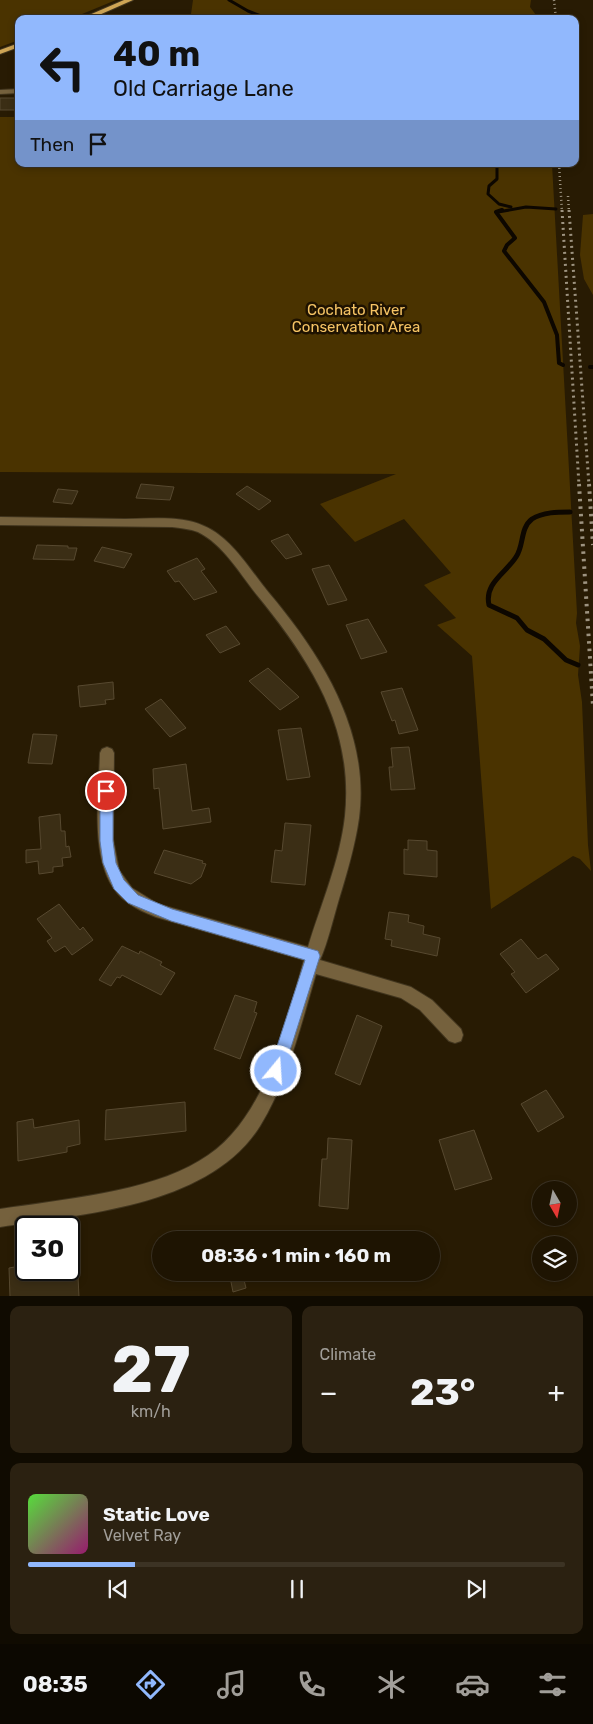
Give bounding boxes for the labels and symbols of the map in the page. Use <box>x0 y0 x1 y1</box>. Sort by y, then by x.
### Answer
park label: Cochato River Conservation Area <box>292 301 420 336</box>
pin <box>85 770 127 812</box>
position arrow <box>249 1044 301 1096</box>
north arrow <box>532 1181 578 1226</box>
speed limit sign: 30 <box>15 1216 80 1281</box>

